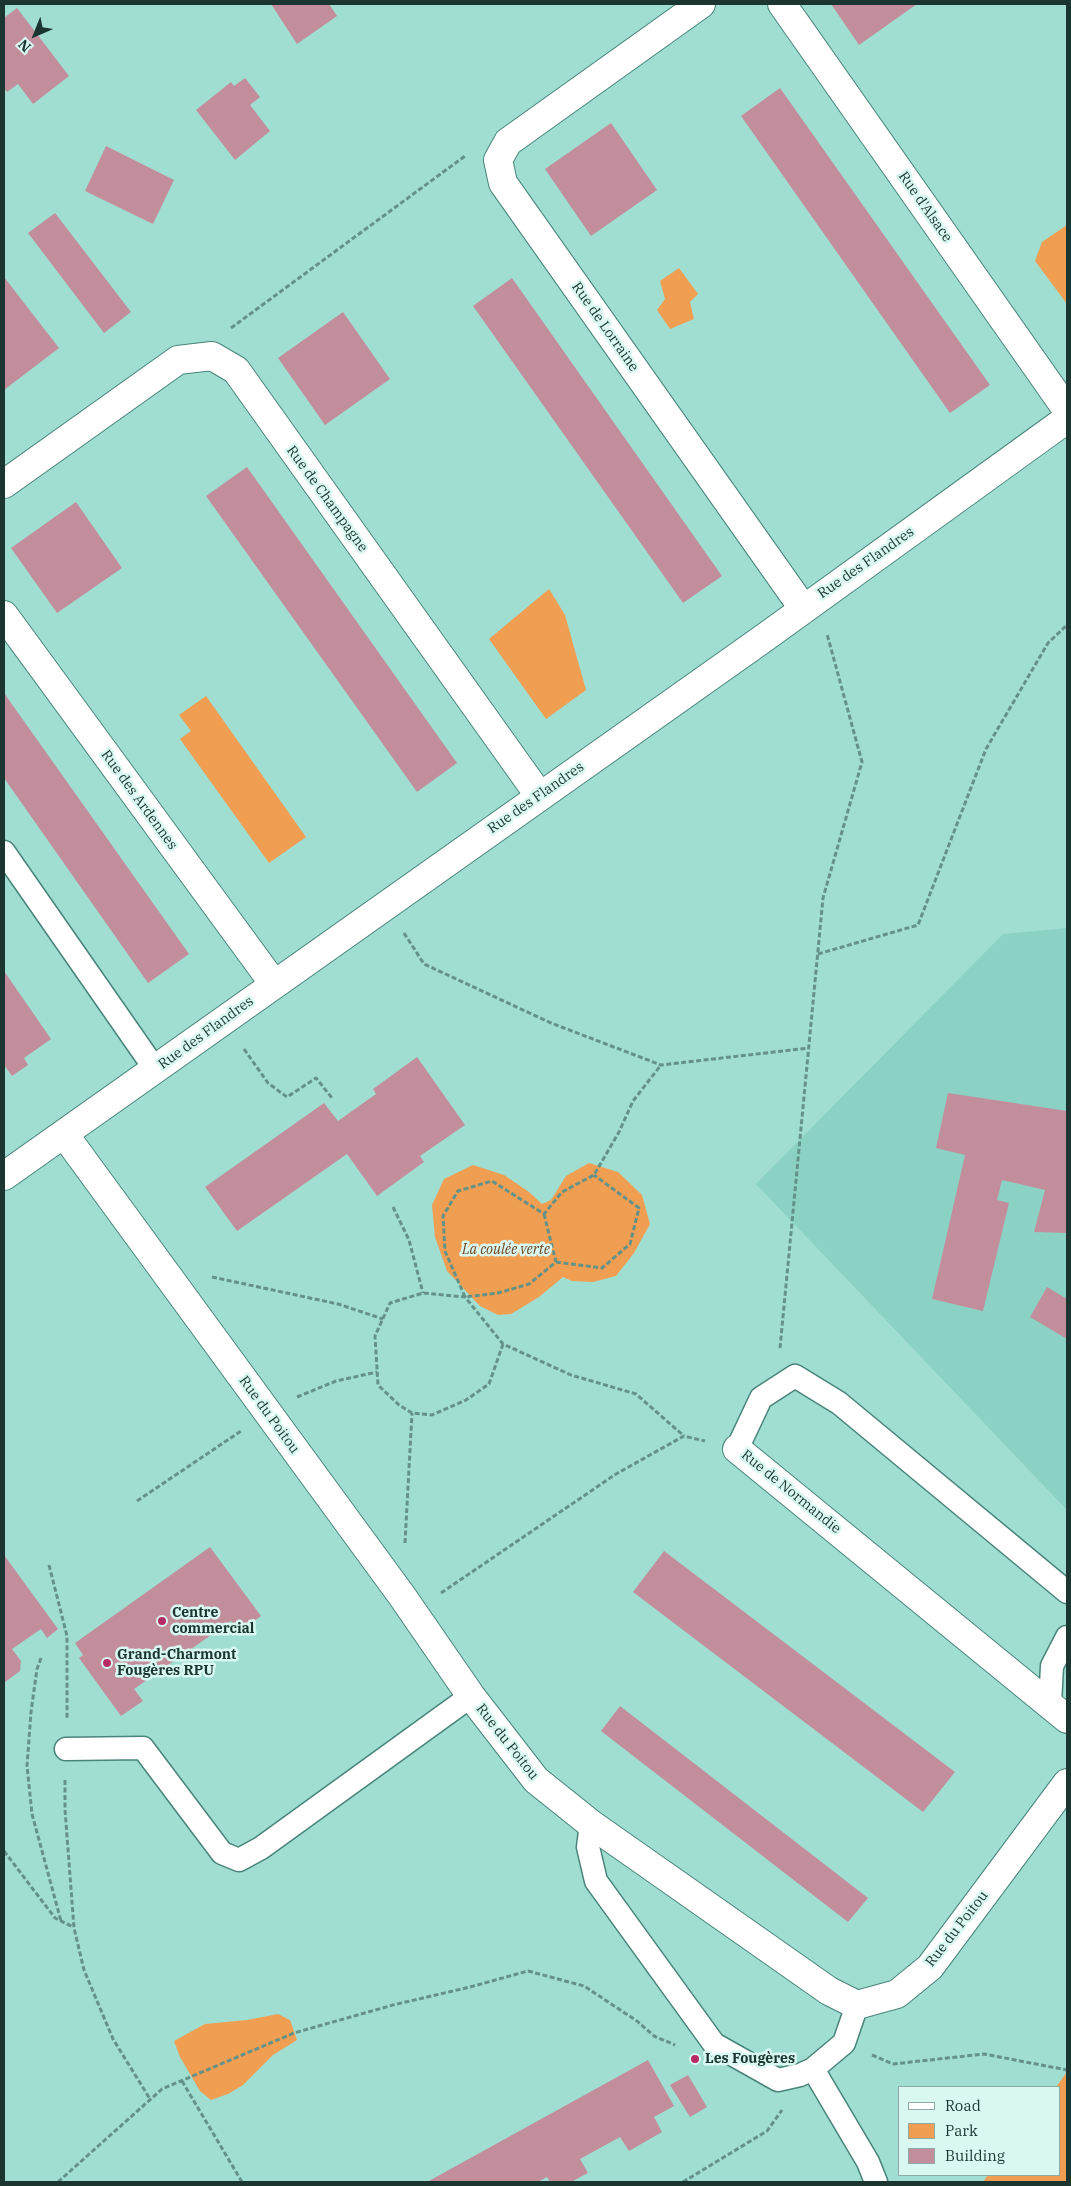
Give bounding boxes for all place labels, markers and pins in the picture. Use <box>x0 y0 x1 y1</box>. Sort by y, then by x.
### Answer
place label: Centre commercial <box>172 1605 254 1638</box>
marker: Centre commercial <box>156 1615 168 1627</box>
place label: Grand-Charmont Fougères RPU <box>117 1647 236 1680</box>
marker: Grand-Charmont Fougères RPU <box>101 1657 113 1669</box>
place label: Les Fougères <box>705 2051 795 2067</box>
marker: Les Fougères <box>689 2053 701 2065</box>

